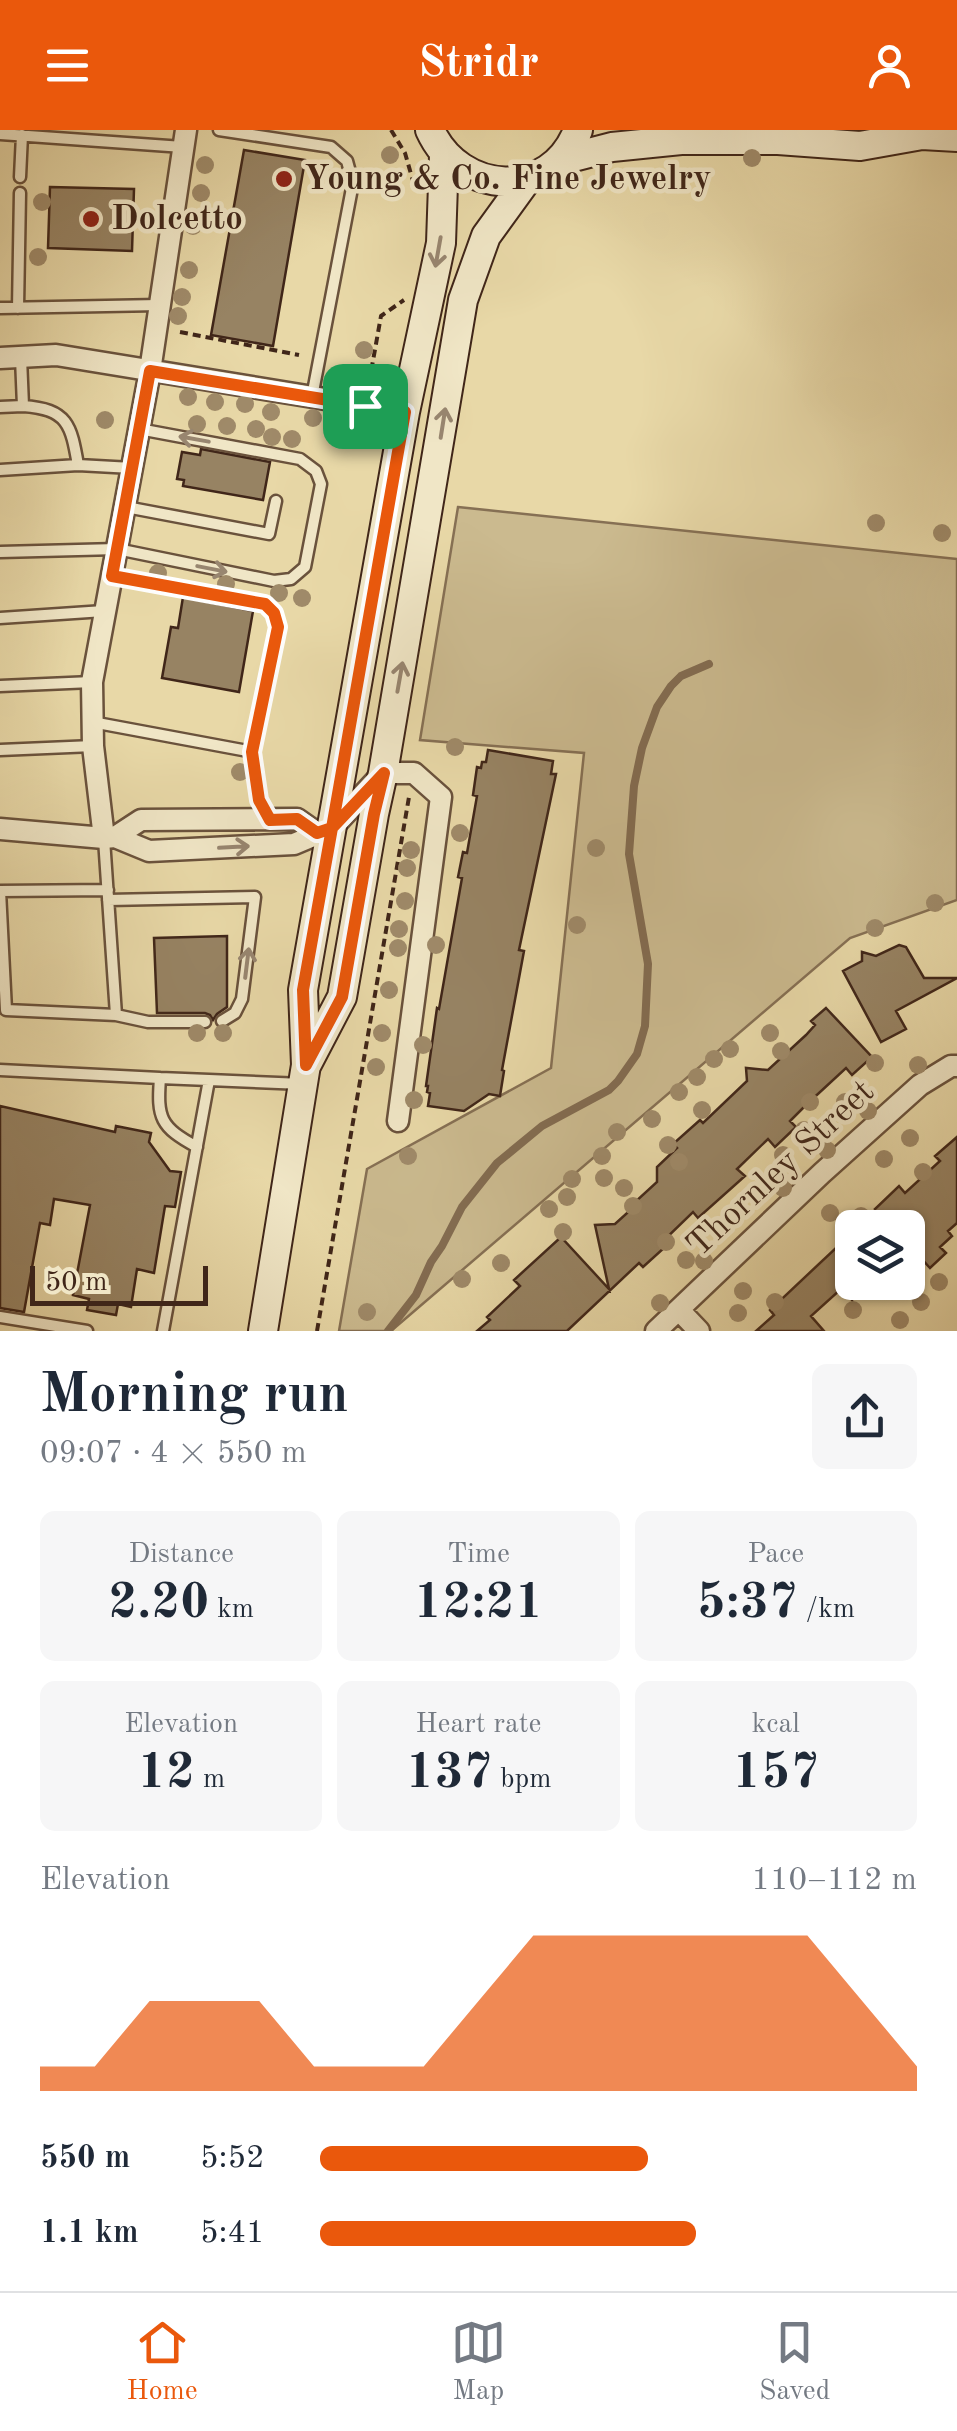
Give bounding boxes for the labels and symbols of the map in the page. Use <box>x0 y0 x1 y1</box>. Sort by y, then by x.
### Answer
place label: Young & Co. Fine Jewelry <box>304 162 711 197</box>
marker: Young & Co. Fine Jewelry <box>273 168 295 190</box>
place label: Dolcetto <box>111 202 243 237</box>
marker: Dolcetto <box>80 208 102 230</box>
one-way arrow <box>428 235 447 268</box>
pin <box>323 364 408 449</box>
one-way arrow <box>434 408 453 440</box>
one-way arrow <box>178 429 211 448</box>
one-way arrow <box>196 560 228 579</box>
one-way arrow <box>391 661 410 694</box>
one-way arrow <box>217 837 249 856</box>
one-way arrow <box>238 947 257 980</box>
street label: Thornley Street <box>681 1074 881 1264</box>
scale bar <box>30 1261 208 1306</box>

